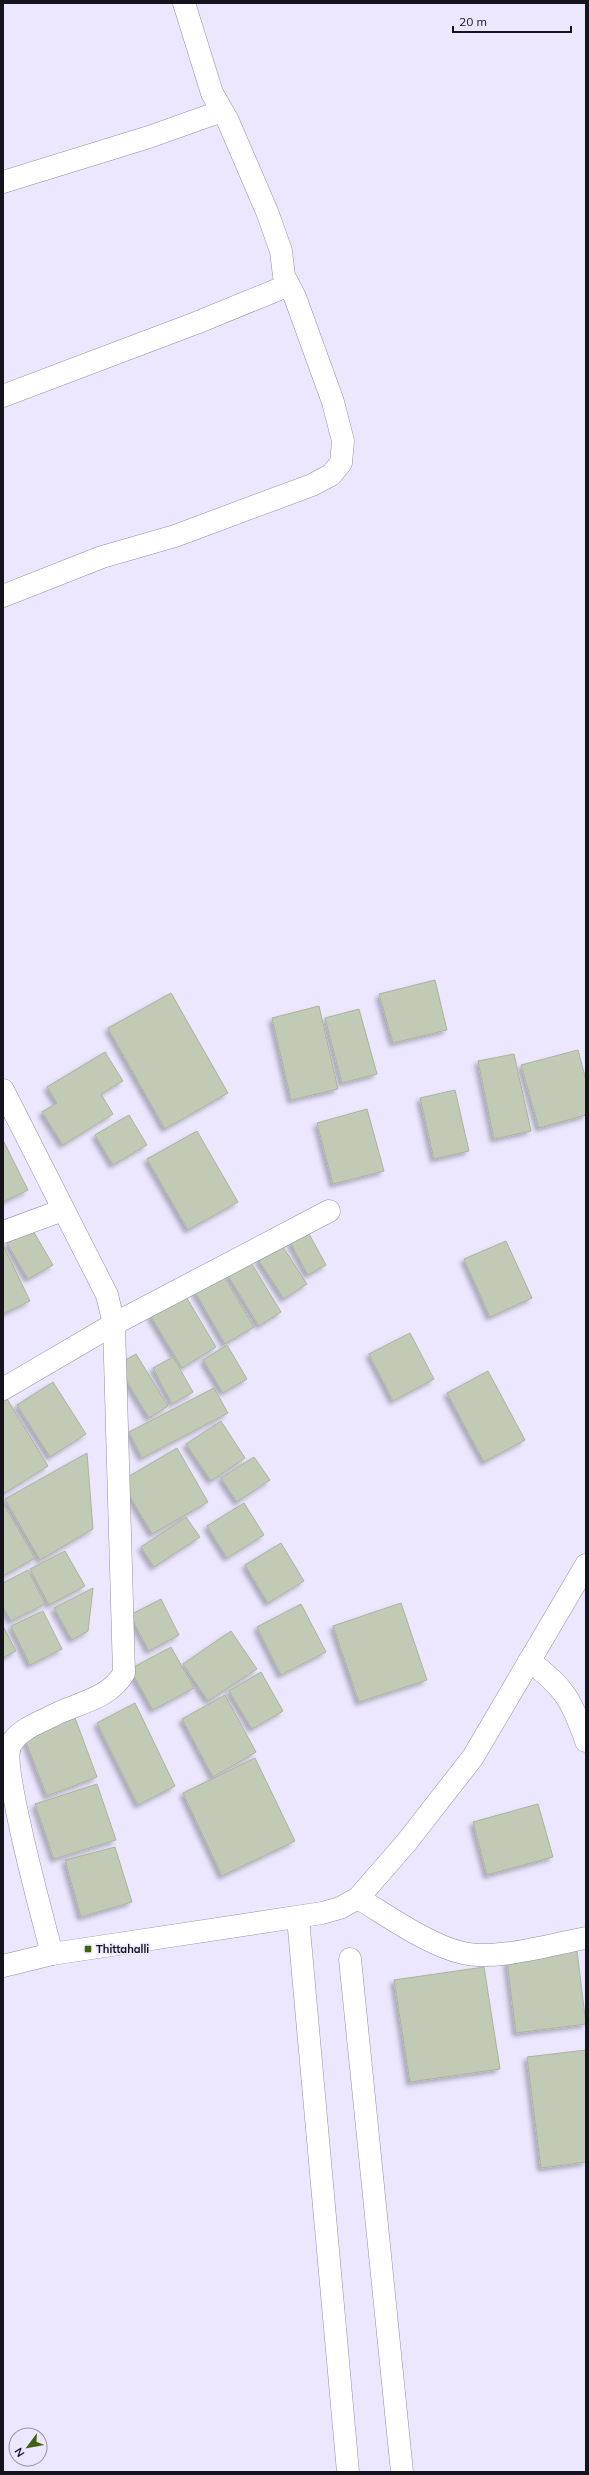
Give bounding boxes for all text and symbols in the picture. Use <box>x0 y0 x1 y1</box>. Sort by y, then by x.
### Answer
scale bar <box>453 8 571 34</box>
text: 20 m <box>459 14 487 29</box>
place label: Thittahalli <box>96 1942 149 1956</box>
marker: Thittahalli <box>83 1944 93 1954</box>
north arrow <box>8 2427 48 2467</box>
text: N <box>11 2445 28 2460</box>

